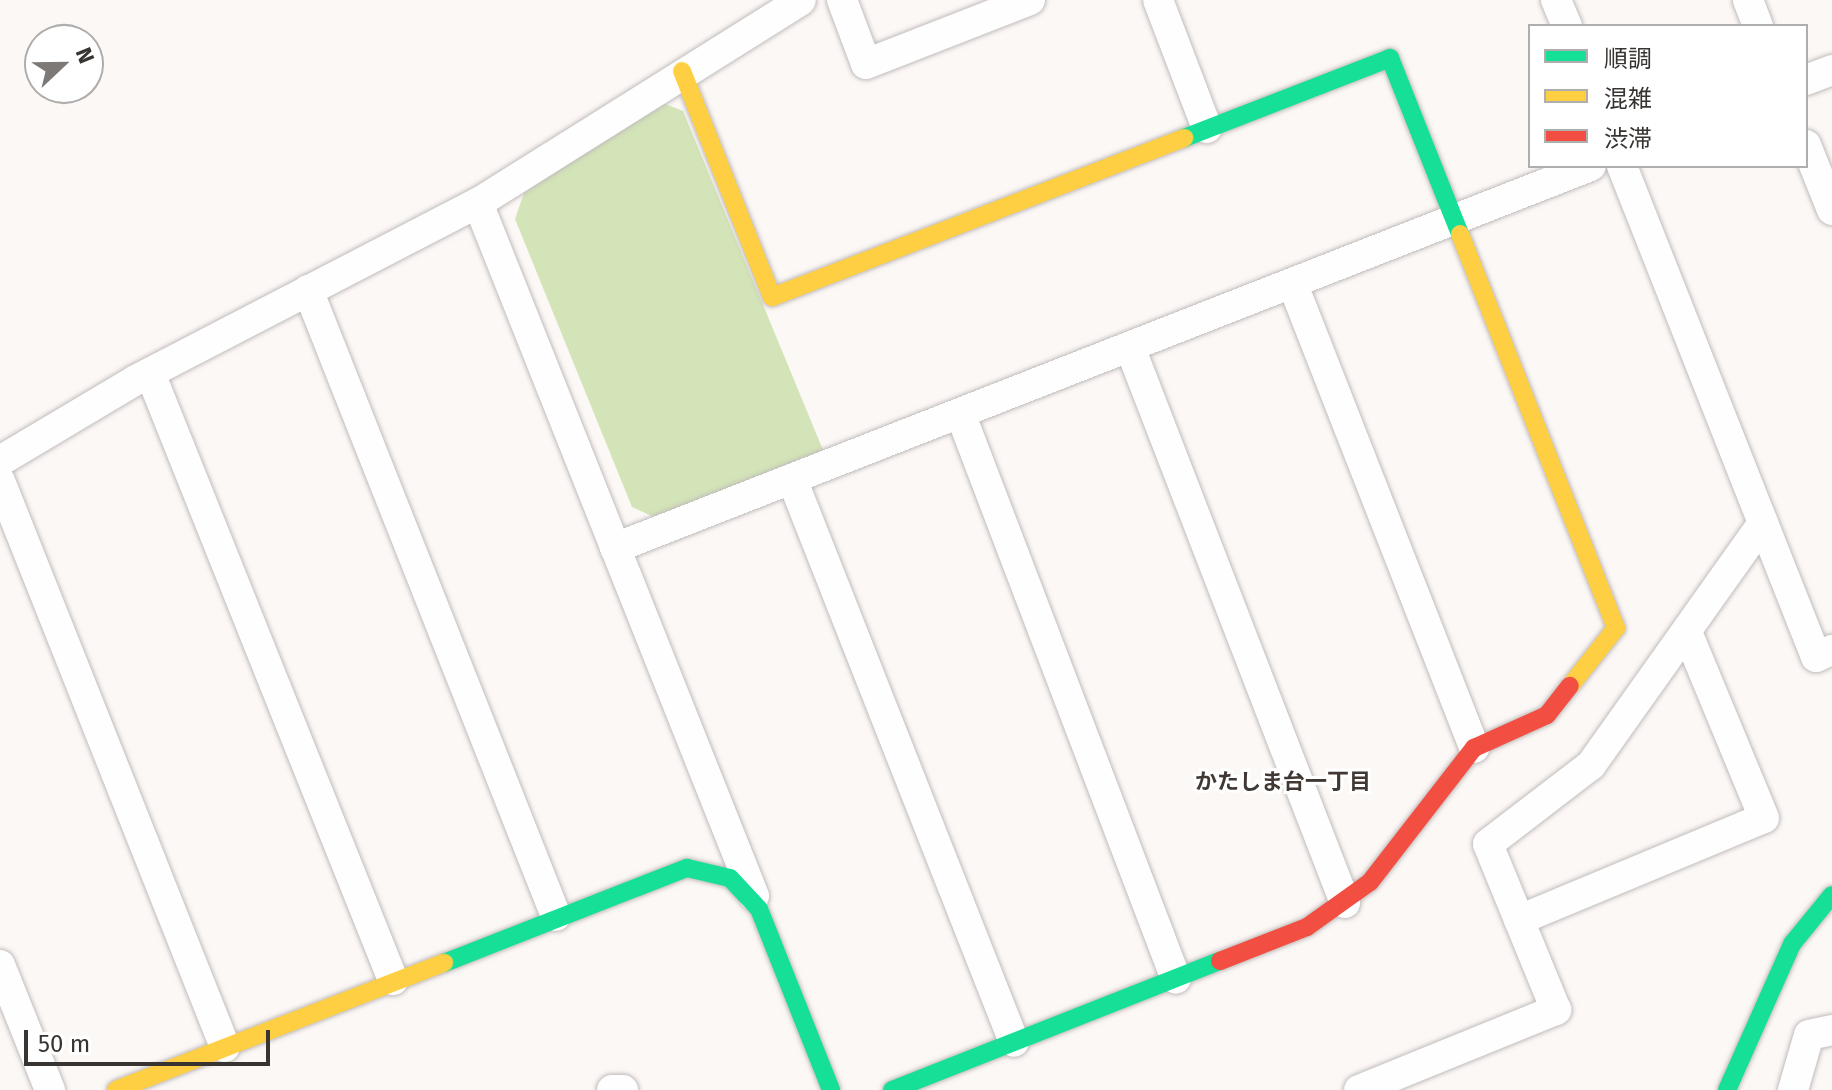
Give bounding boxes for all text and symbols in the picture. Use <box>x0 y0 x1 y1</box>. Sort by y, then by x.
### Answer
north arrow <box>24 24 104 104</box>
legend <box>1528 24 1808 168</box>
text: N <box>70 44 100 67</box>
text: 順調 <box>1604 45 1652 73</box>
text: 混雑 <box>1604 85 1652 113</box>
text: 渋滞 <box>1604 125 1652 153</box>
district label: かたしま台一丁目 <box>1195 769 1371 795</box>
scale bar <box>28 1014 274 1064</box>
text: 50 m <box>38 1030 90 1058</box>

